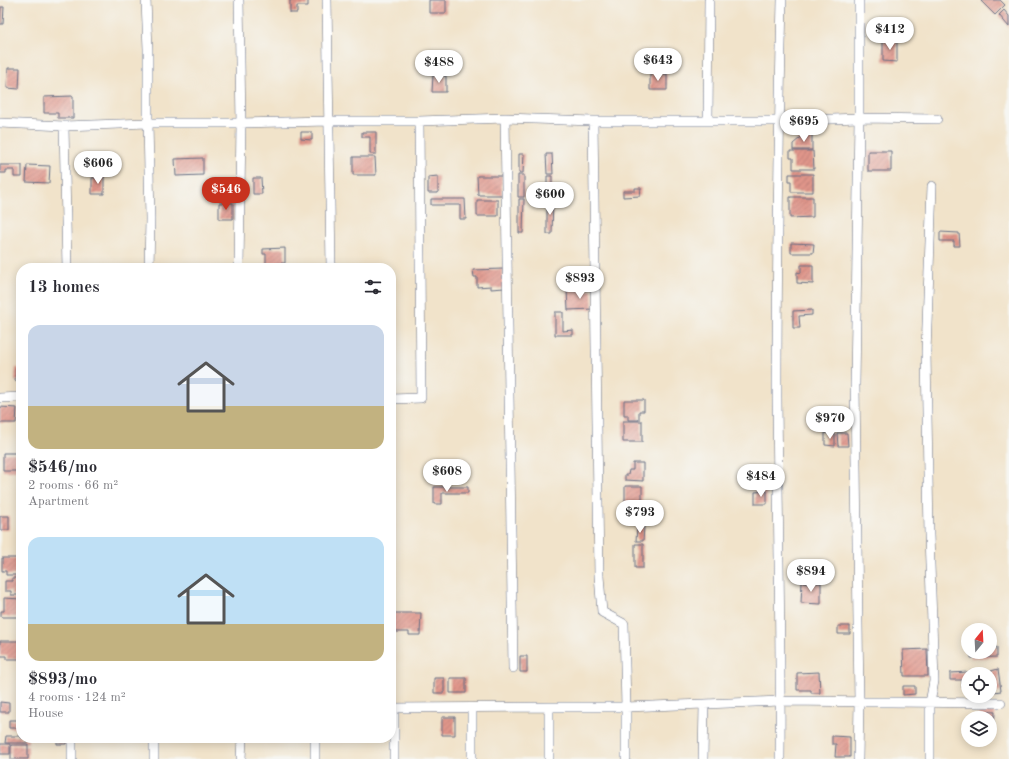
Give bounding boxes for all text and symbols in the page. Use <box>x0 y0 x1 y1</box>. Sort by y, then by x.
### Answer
pin: $412 <box>866 17 914 51</box>
text: $412 <box>875 23 905 36</box>
pin: $643 <box>634 48 682 82</box>
pin: $488 <box>415 50 463 84</box>
text: $643 <box>643 54 673 67</box>
text: $488 <box>424 56 454 69</box>
pin: $695 <box>780 109 828 143</box>
text: $695 <box>789 115 819 128</box>
pin: $606 <box>74 151 122 185</box>
text: $606 <box>83 157 113 170</box>
pin: $546 <box>202 177 250 211</box>
pin: $600 <box>526 182 574 216</box>
text: $546 <box>211 183 241 196</box>
text: $600 <box>535 188 565 201</box>
pin: $893 <box>556 266 604 300</box>
text: $893 <box>565 272 595 285</box>
icon: filters <box>362 276 384 298</box>
text: 13 homes <box>28 279 100 296</box>
icon: home <box>170 351 242 423</box>
pin: $970 <box>806 406 854 440</box>
text: $970 <box>815 412 845 425</box>
text: $546/mo <box>28 459 97 476</box>
pin: $608 <box>423 459 471 493</box>
pin: $484 <box>737 464 785 498</box>
text: $608 <box>432 465 462 478</box>
text: $484 <box>746 470 776 483</box>
text: 2 rooms · 66 m² <box>28 479 118 492</box>
text: Apartment <box>28 495 89 508</box>
pin: $793 <box>616 500 664 534</box>
text: $793 <box>625 506 655 519</box>
pin: $894 <box>787 559 835 593</box>
icon: home <box>170 563 242 635</box>
text: $894 <box>796 565 826 578</box>
north arrow <box>961 623 997 659</box>
map controls <box>961 623 997 747</box>
button: locate <box>961 667 997 703</box>
text: $893/mo <box>28 671 97 688</box>
text: 4 rooms · 124 m² <box>28 691 126 704</box>
text: House <box>28 707 63 720</box>
button: layers <box>961 711 997 747</box>

